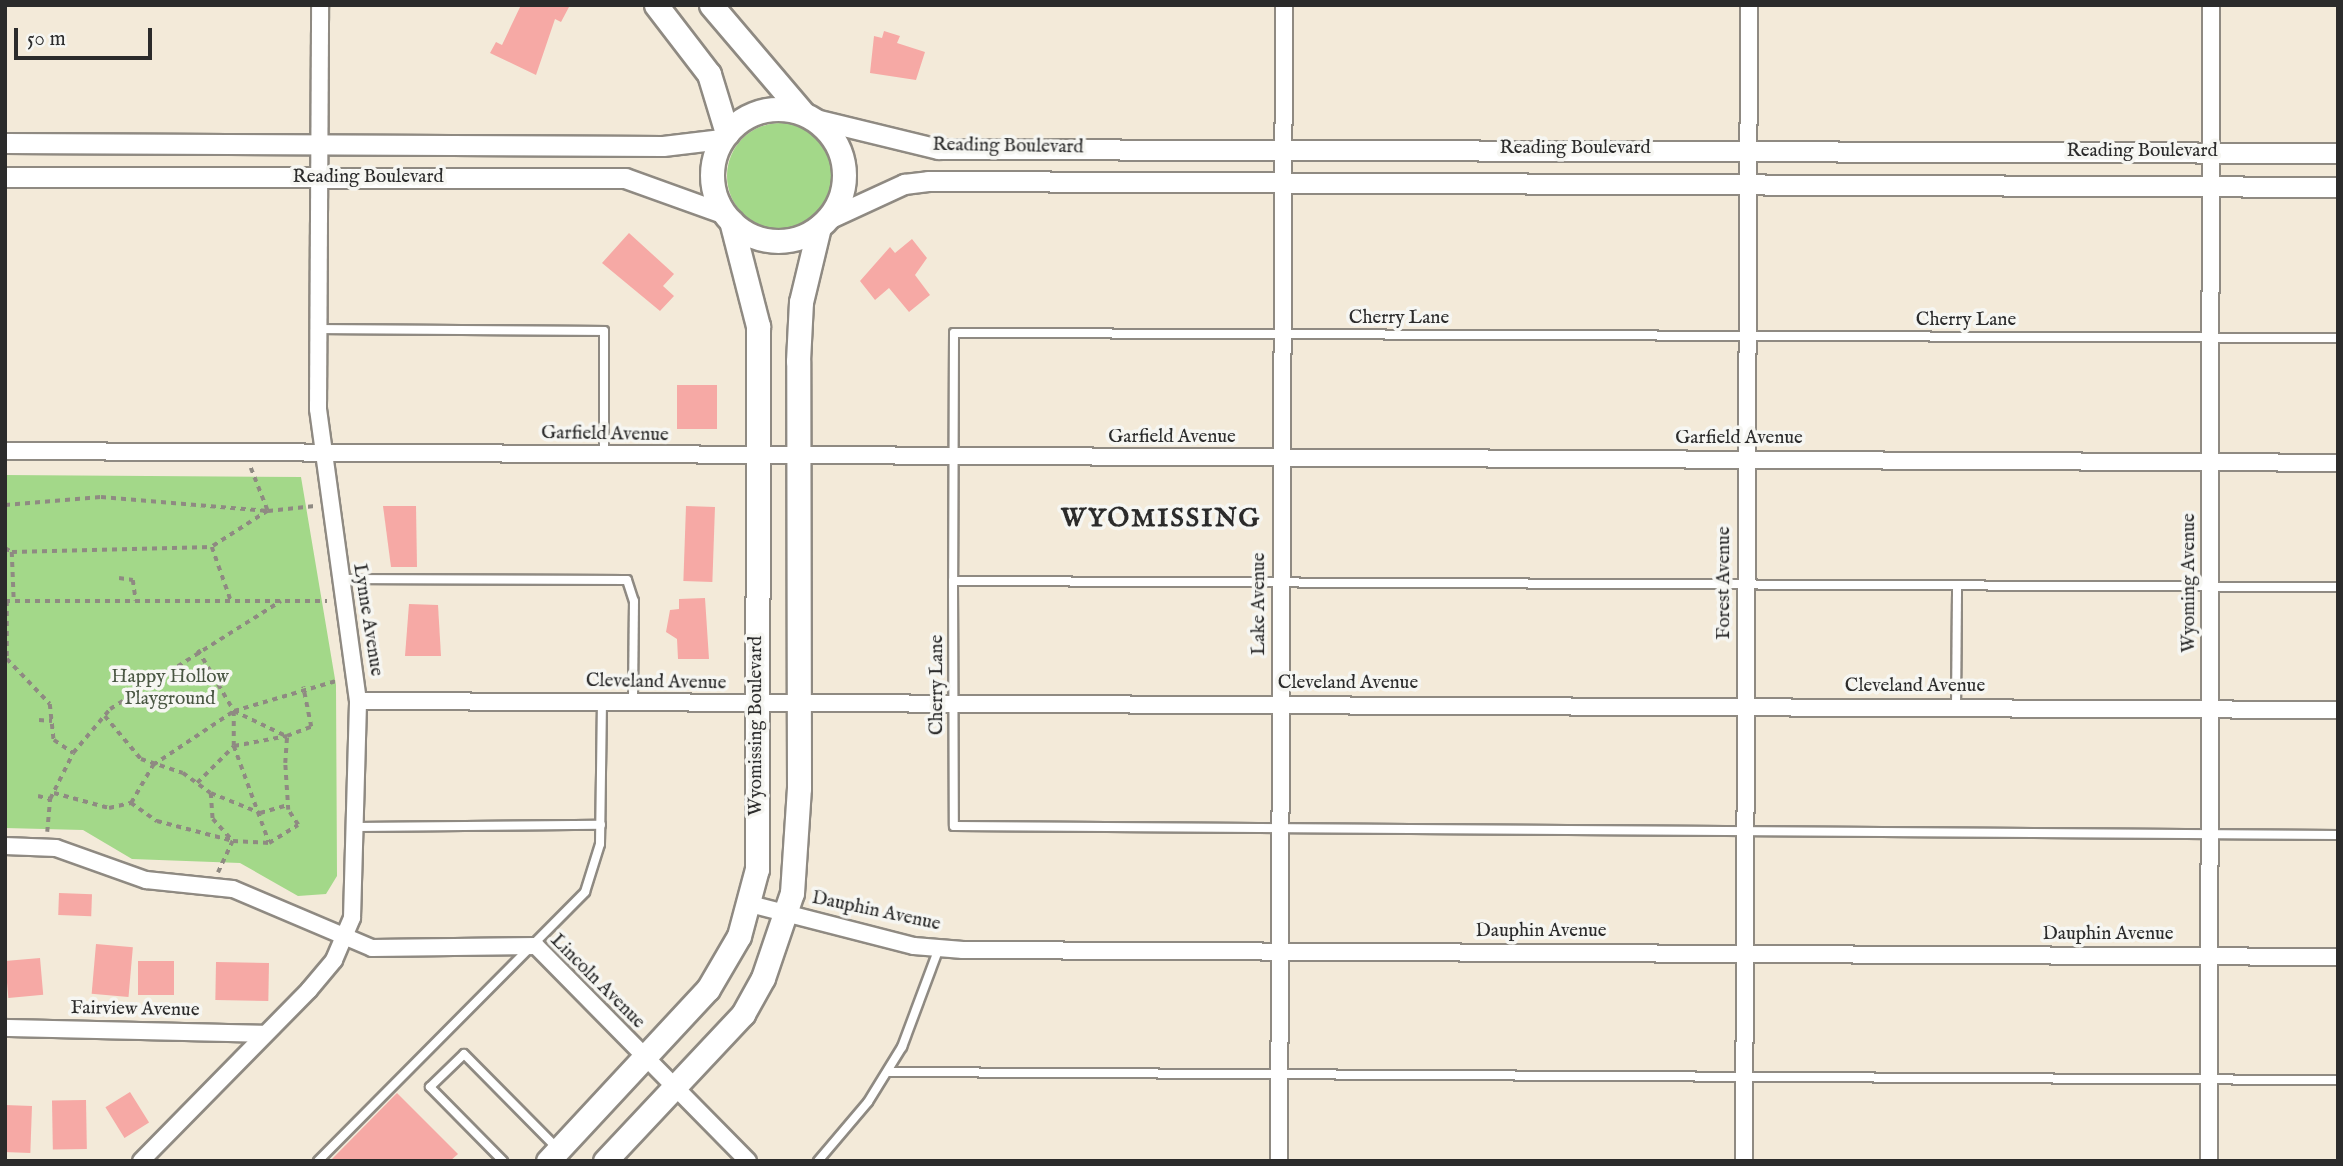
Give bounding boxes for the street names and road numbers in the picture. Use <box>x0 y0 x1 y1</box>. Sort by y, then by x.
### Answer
street label: Reading Boulevard <box>932 134 1084 160</box>
street label: Reading Boulevard <box>1499 138 1651 160</box>
street label: Reading Boulevard <box>2066 141 2218 163</box>
street label: Reading Boulevard <box>292 167 444 189</box>
street label: Cherry Lane <box>1349 308 1449 330</box>
street label: Cherry Lane <box>1916 310 2016 332</box>
street label: Garfield Avenue <box>541 422 669 448</box>
street label: Garfield Avenue <box>1108 427 1236 449</box>
street label: Garfield Avenue <box>1675 428 1803 450</box>
street label: Wyoming Avenue <box>2179 513 2201 653</box>
street label: Forest Avenue <box>1714 526 1736 640</box>
street label: Lake Avenue <box>1249 553 1271 655</box>
street label: Lynne Avenue <box>347 562 387 678</box>
street label: Cherry Lane <box>927 635 949 735</box>
street label: Wyomissing Boulevard <box>746 636 768 816</box>
street label: Cleveland Avenue <box>586 670 726 696</box>
street label: Cleveland Avenue <box>1278 673 1418 695</box>
street label: Cleveland Avenue <box>1845 676 1985 698</box>
street label: Dauphin Avenue <box>810 887 942 937</box>
street label: Dauphin Avenue <box>1475 921 1607 943</box>
street label: Dauphin Avenue <box>2042 924 2174 946</box>
street label: Lincoln Avenue <box>545 930 649 1034</box>
street label: Fairview Avenue <box>70 997 200 1023</box>

